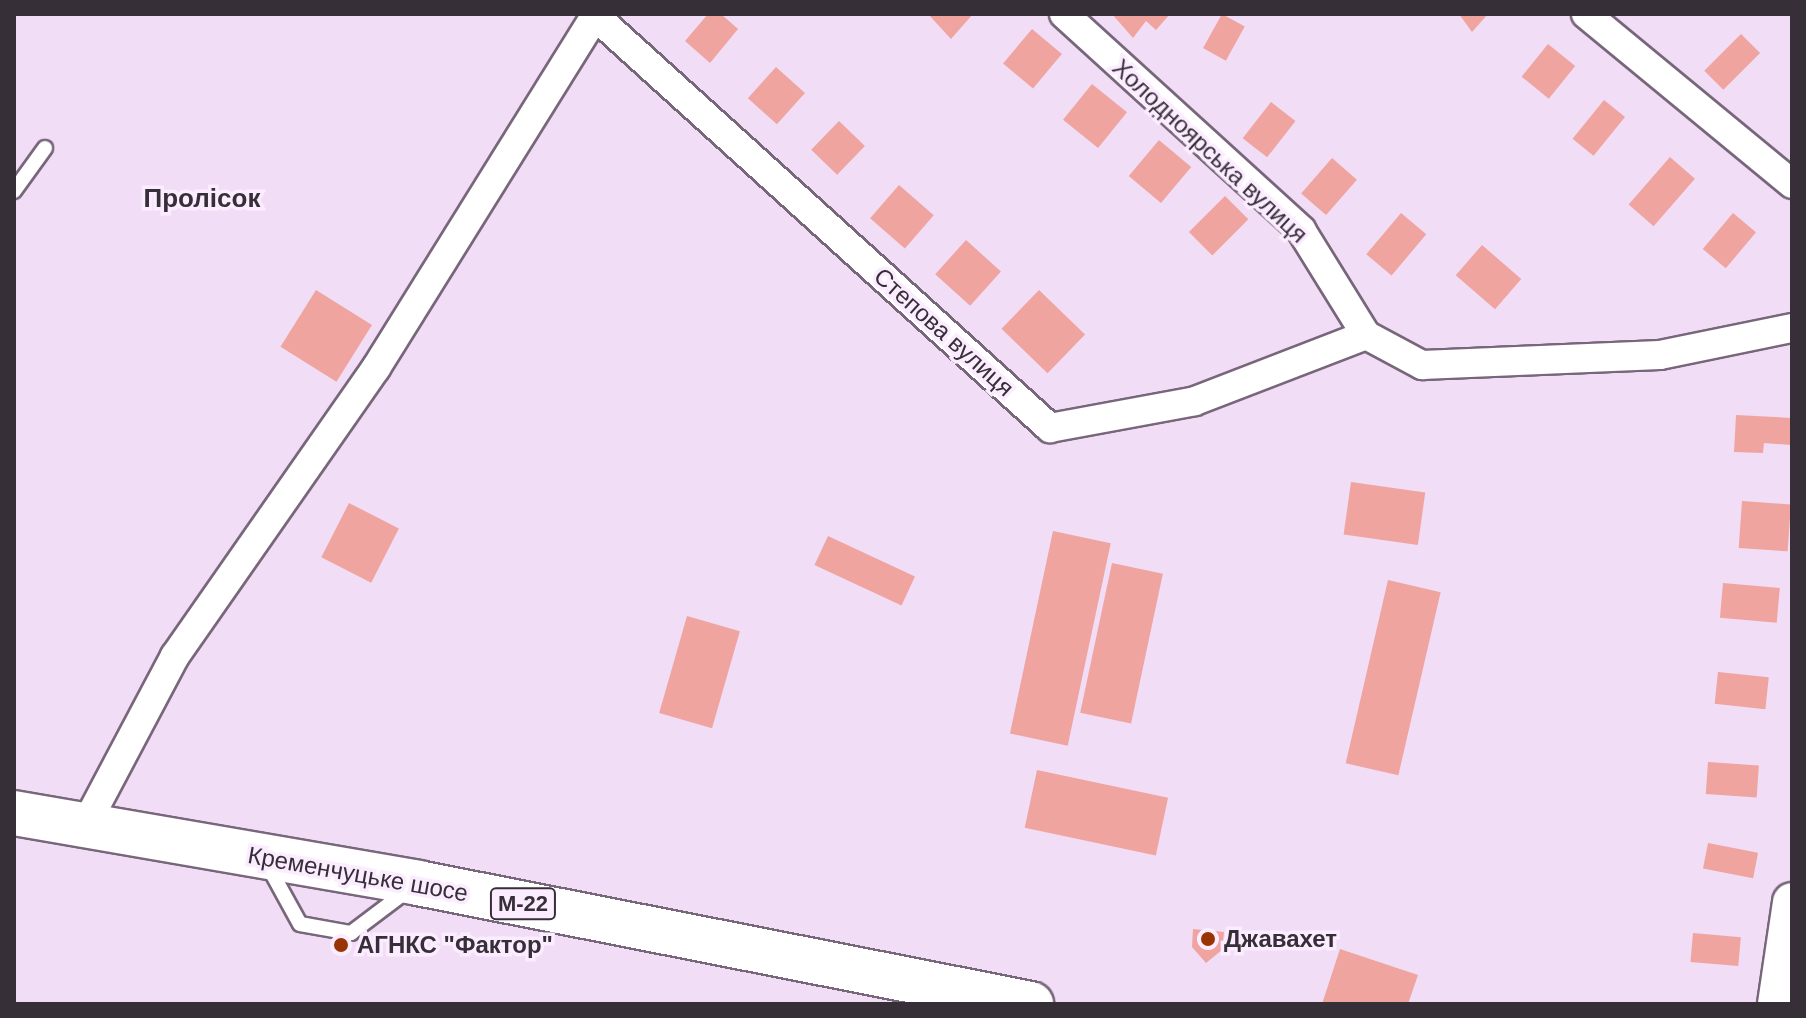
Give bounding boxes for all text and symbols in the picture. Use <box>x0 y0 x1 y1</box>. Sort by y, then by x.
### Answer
street label: Холодноярська вулиця <box>1107 53 1313 249</box>
district label: Пролісок <box>144 183 260 215</box>
street label: Степова вулиця <box>868 262 1020 402</box>
street label: Кременчуцьке шосе <box>246 840 470 908</box>
road number: М-22 <box>489 886 557 922</box>
place label: Джавахет <box>1224 925 1337 953</box>
marker: Джавахет <box>1199 930 1217 948</box>
place label: АГНКС "Фактор" <box>357 931 553 959</box>
marker: АГНКС "Фактор" <box>332 936 350 954</box>

